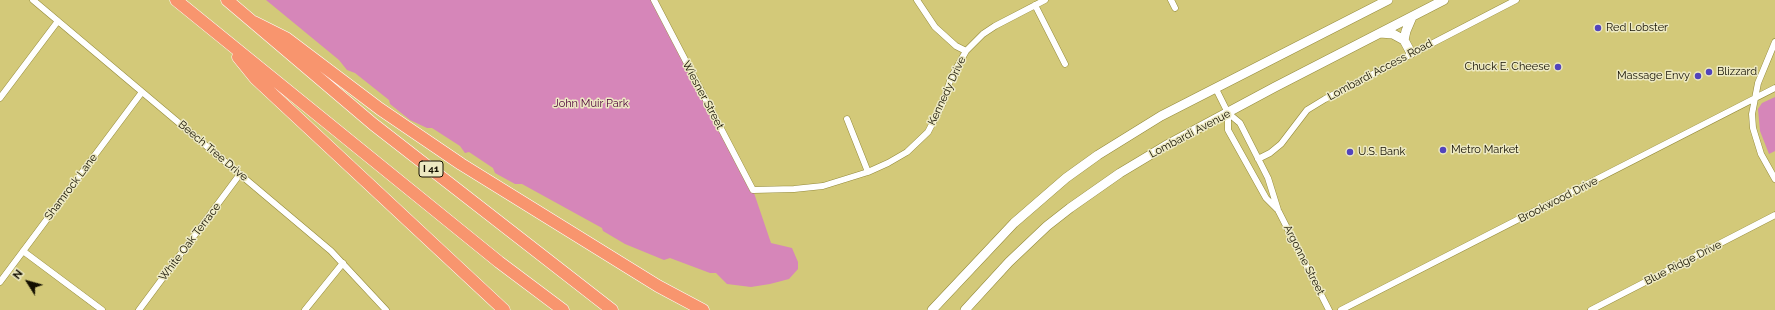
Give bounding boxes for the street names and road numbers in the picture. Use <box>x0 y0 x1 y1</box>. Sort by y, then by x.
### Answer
street label: Lombardi Access Road <box>1325 37 1435 103</box>
street label: Kennedy Drive <box>925 55 969 127</box>
street label: Wiesner Street <box>679 58 727 132</box>
street label: Lombardi Avenue <box>1147 107 1233 161</box>
street label: Beech Tree Drive <box>175 118 251 184</box>
street label: Shamrock Lane <box>42 151 100 223</box>
road number: I 41 <box>419 161 443 177</box>
street label: Brookwood Drive <box>1516 174 1600 226</box>
street label: White Oak Terrace <box>156 200 224 284</box>
street label: Argonne Street <box>1281 223 1327 297</box>
street label: Blue Ridge Drive <box>1642 238 1724 288</box>

